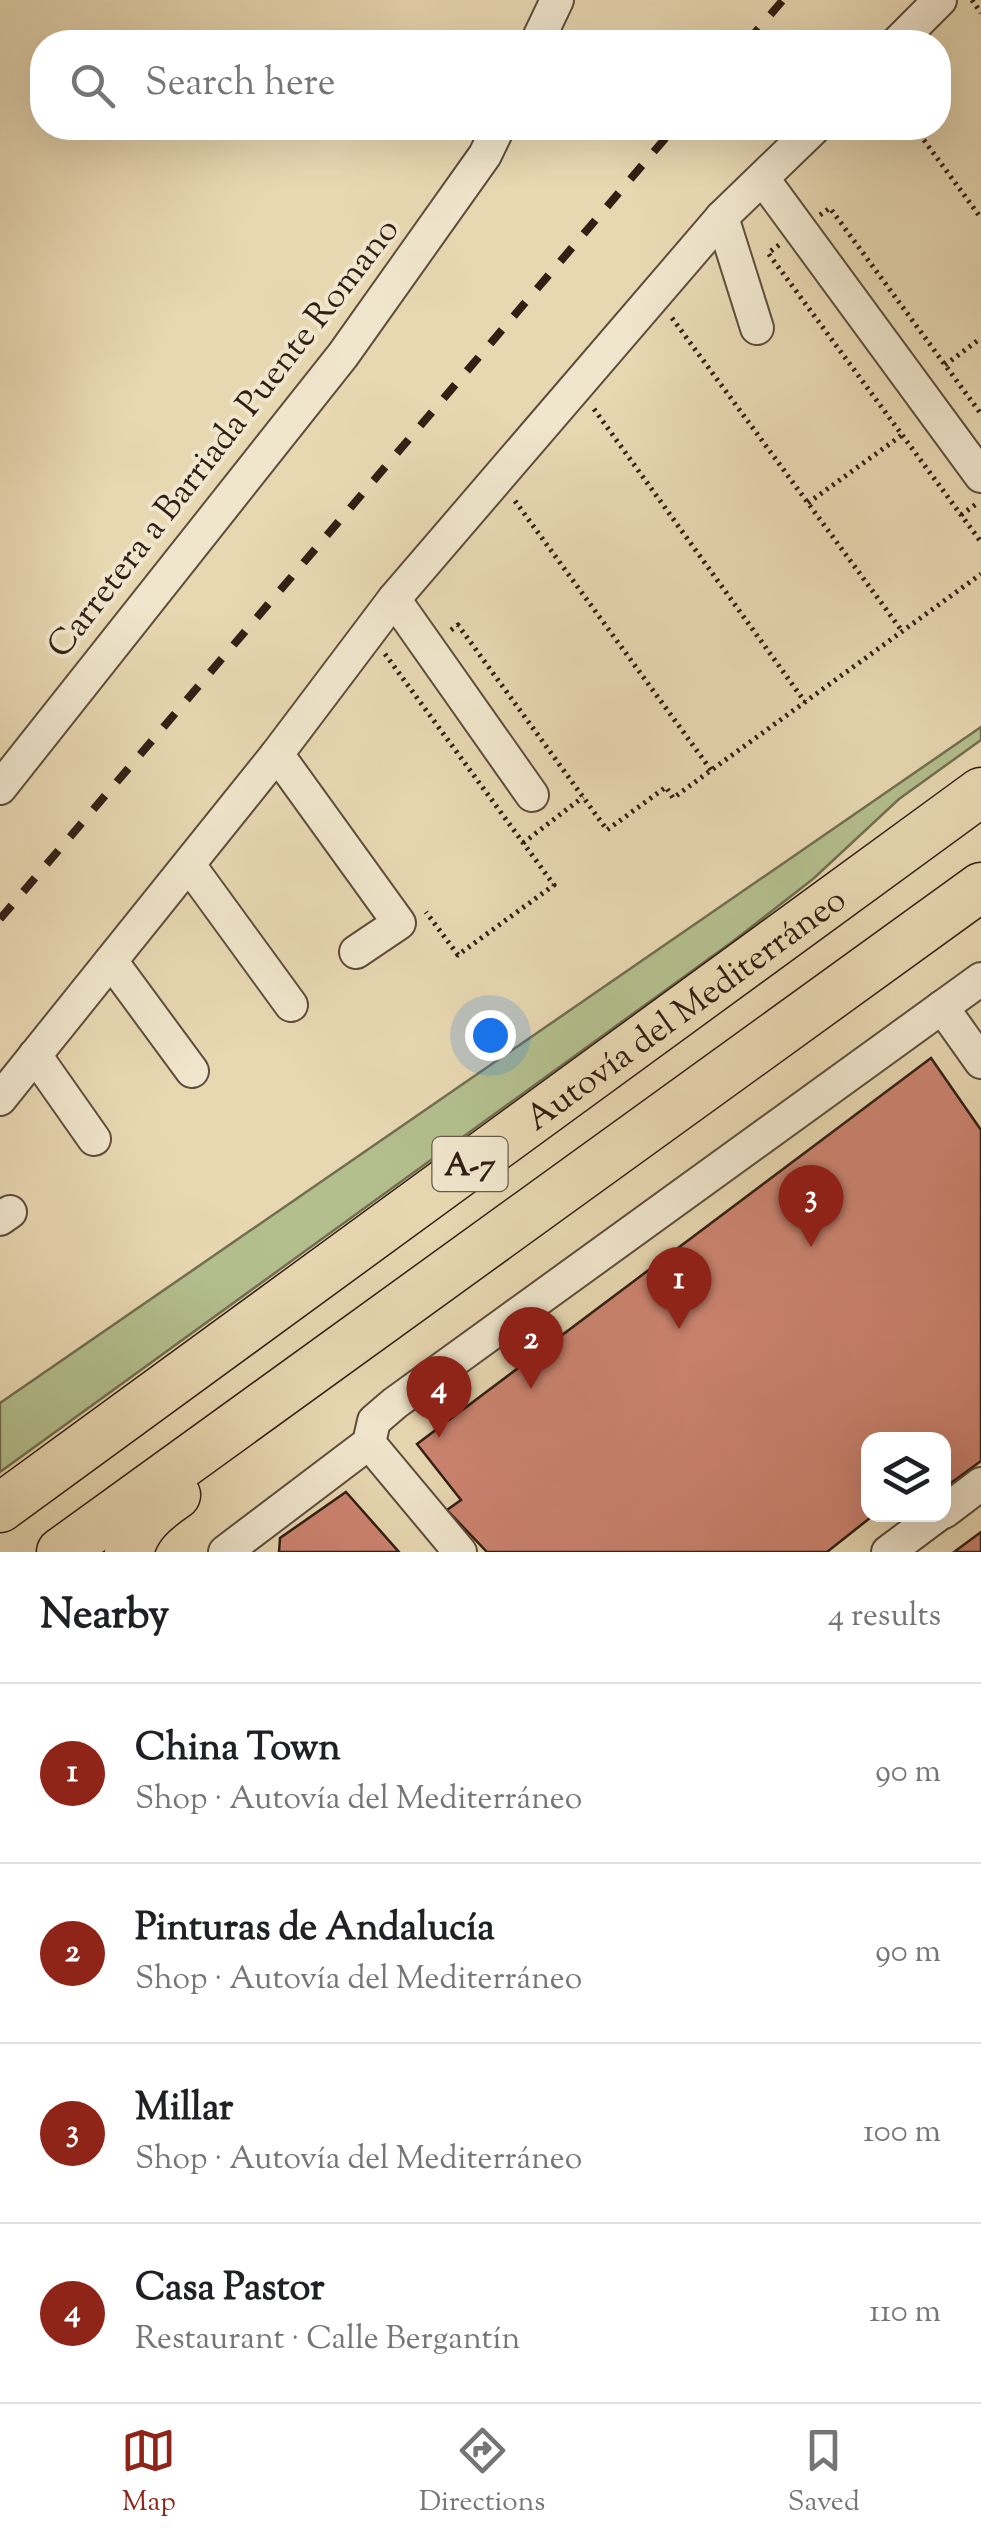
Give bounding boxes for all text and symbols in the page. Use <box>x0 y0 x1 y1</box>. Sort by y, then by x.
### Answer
search box <box>30 30 951 140</box>
icon: search <box>65 58 120 113</box>
text: Search here <box>145 58 336 112</box>
street label: Carretera a Barriada Puente Romano <box>36 208 413 670</box>
street label: Autovía del Mediterráneo <box>516 876 858 1145</box>
your location <box>465 1010 516 1061</box>
road number: A-7 <box>432 1137 508 1191</box>
pin: 3 <box>778 1164 844 1247</box>
pin: 1 <box>646 1246 712 1329</box>
pin: 2 <box>498 1306 564 1389</box>
pin: 4 <box>406 1356 472 1438</box>
map controls <box>861 1432 951 1522</box>
button: layers <box>861 1432 951 1522</box>
text: Nearby <box>40 1587 169 1647</box>
text: 4 results <box>828 1594 941 1640</box>
text: China Town <box>135 1723 341 1777</box>
text: 1 <box>67 1750 78 1796</box>
text: 90 m <box>875 1750 941 1796</box>
text: Shop · Autovía del Mediterráneo <box>135 1777 582 1823</box>
text: Pinturas de Andalucía <box>135 1903 495 1957</box>
text: 2 <box>65 1930 80 1976</box>
text: 90 m <box>875 1930 941 1976</box>
text: Shop · Autovía del Mediterráneo <box>135 1957 582 2003</box>
text: Millar <box>135 2083 233 2137</box>
text: 3 <box>66 2110 79 2156</box>
text: 100 m <box>863 2110 941 2156</box>
text: Shop · Autovía del Mediterráneo <box>135 2137 582 2183</box>
text: Casa Pastor <box>135 2263 325 2317</box>
text: 4 <box>64 2290 81 2336</box>
text: 110 m <box>869 2290 941 2336</box>
text: Restaurant · Calle Bergantín <box>135 2317 521 2363</box>
tab: Map <box>121 2423 176 2523</box>
tab: Directions <box>419 2423 545 2523</box>
tab: Saved <box>788 2423 860 2523</box>

